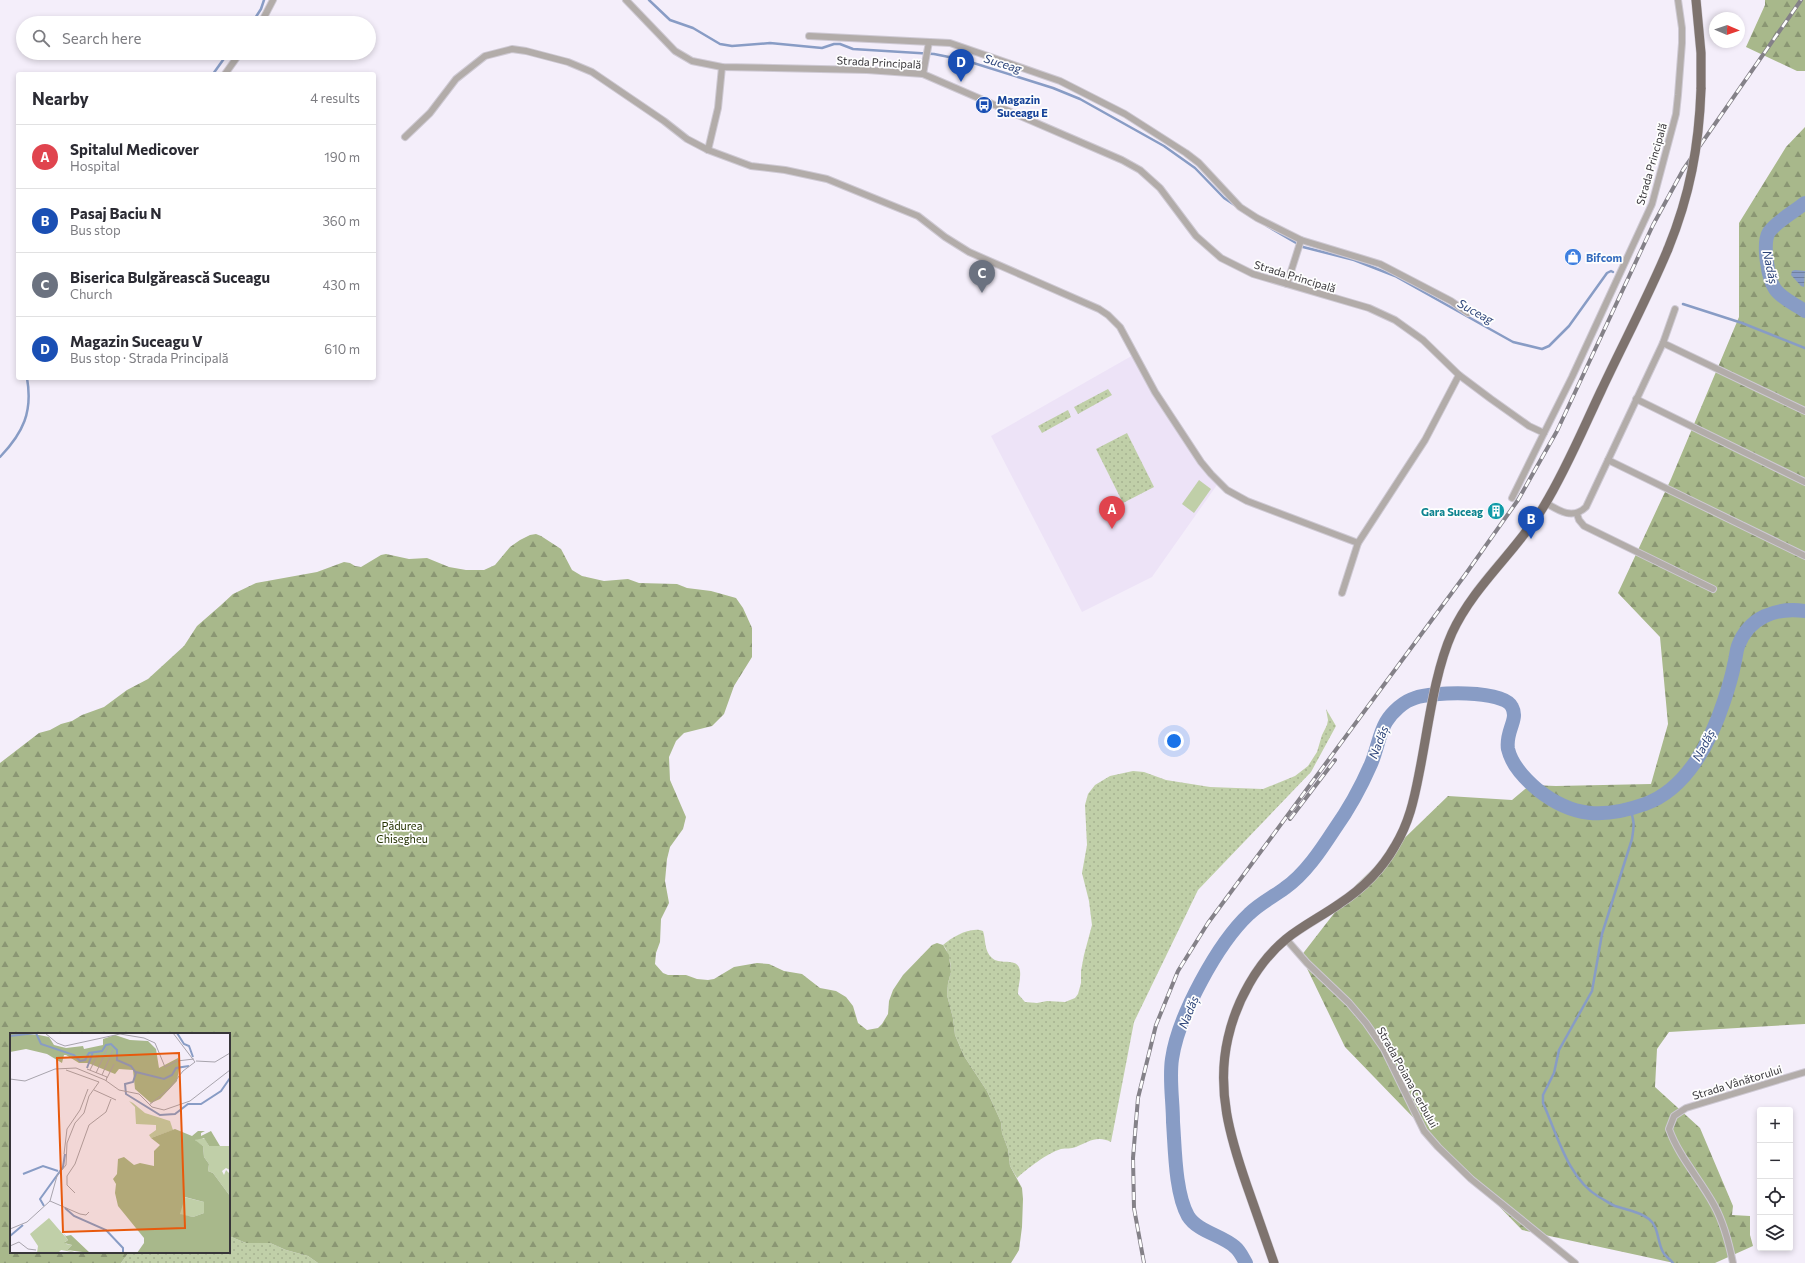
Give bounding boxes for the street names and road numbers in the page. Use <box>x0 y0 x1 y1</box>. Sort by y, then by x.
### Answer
street label: Strada Principală <box>836 53 922 71</box>
street label: Strada Principală <box>1633 122 1669 206</box>
street label: Strada Principală <box>1253 257 1337 295</box>
street label: Strada Poiana Cerbului <box>1375 1024 1441 1130</box>
street label: Strada Vânătorului <box>1691 1062 1784 1102</box>

